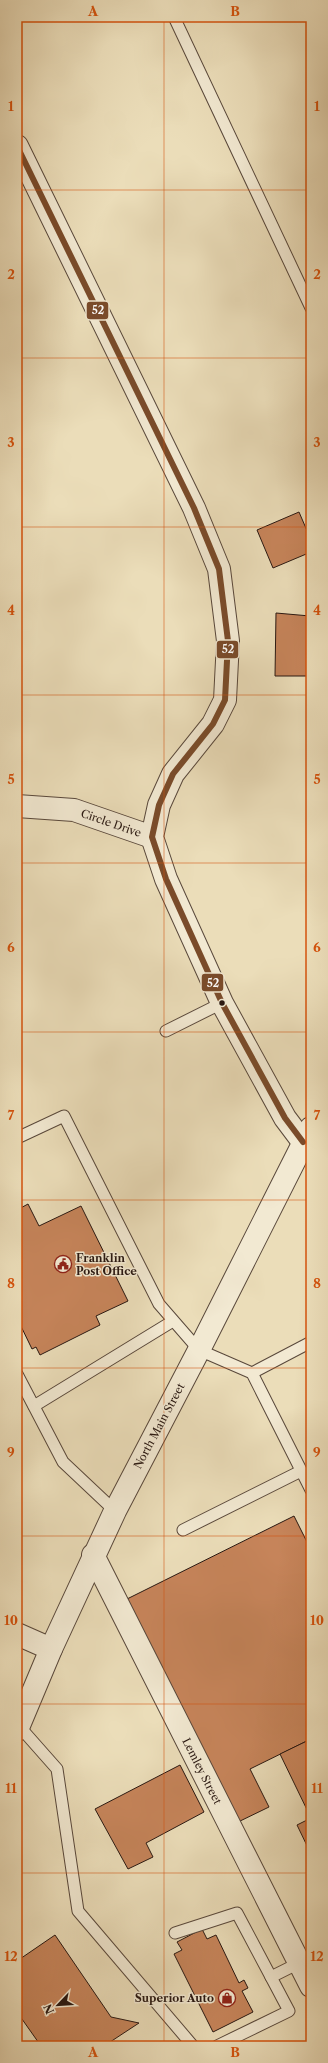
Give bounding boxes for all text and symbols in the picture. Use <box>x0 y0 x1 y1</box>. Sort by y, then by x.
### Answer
text: A <box>87 3 99 19</box>
text: B <box>230 3 240 19</box>
text: 1 <box>8 98 14 114</box>
text: 1 <box>314 98 320 114</box>
text: 2 <box>7 266 15 282</box>
text: 2 <box>313 266 321 282</box>
line badge: 52 <box>86 301 109 320</box>
text: 52 <box>92 303 105 317</box>
text: 3 <box>7 434 15 450</box>
text: 3 <box>313 434 321 450</box>
text: 4 <box>7 602 15 618</box>
text: 4 <box>313 602 321 618</box>
line badge: 52 <box>216 640 239 659</box>
text: 52 <box>222 642 235 656</box>
text: 5 <box>7 771 15 787</box>
text: 5 <box>313 771 321 787</box>
street label: Circle Drive <box>79 806 143 840</box>
text: 6 <box>7 939 15 955</box>
text: 6 <box>313 939 321 955</box>
line badge: 52 <box>201 973 224 992</box>
text: 52 <box>207 976 220 990</box>
unlabelled marker <box>217 998 227 1008</box>
text: 7 <box>8 1107 15 1123</box>
text: 7 <box>314 1107 321 1123</box>
place label: Franklin Post Office <box>76 1251 137 1278</box>
public building icon: Franklin Post Office <box>53 1254 73 1274</box>
text: 8 <box>7 1275 15 1291</box>
text: 8 <box>313 1275 321 1291</box>
street label: North Main Street <box>131 1381 188 1471</box>
text: 9 <box>7 1444 15 1460</box>
text: 9 <box>313 1444 321 1460</box>
text: 10 <box>4 1612 18 1628</box>
text: 10 <box>310 1612 324 1628</box>
street label: Lemley Street <box>179 1735 225 1807</box>
text: 11 <box>5 1780 17 1796</box>
text: 11 <box>311 1780 323 1796</box>
text: 12 <box>4 1948 18 1964</box>
text: 12 <box>310 1948 324 1964</box>
north arrow <box>38 1985 78 2025</box>
shop icon: Superior Auto <box>217 1988 237 2008</box>
place label: Superior Auto <box>135 1991 214 2005</box>
text: N <box>40 2002 57 2017</box>
text: A <box>87 2044 99 2060</box>
text: B <box>230 2044 240 2060</box>

